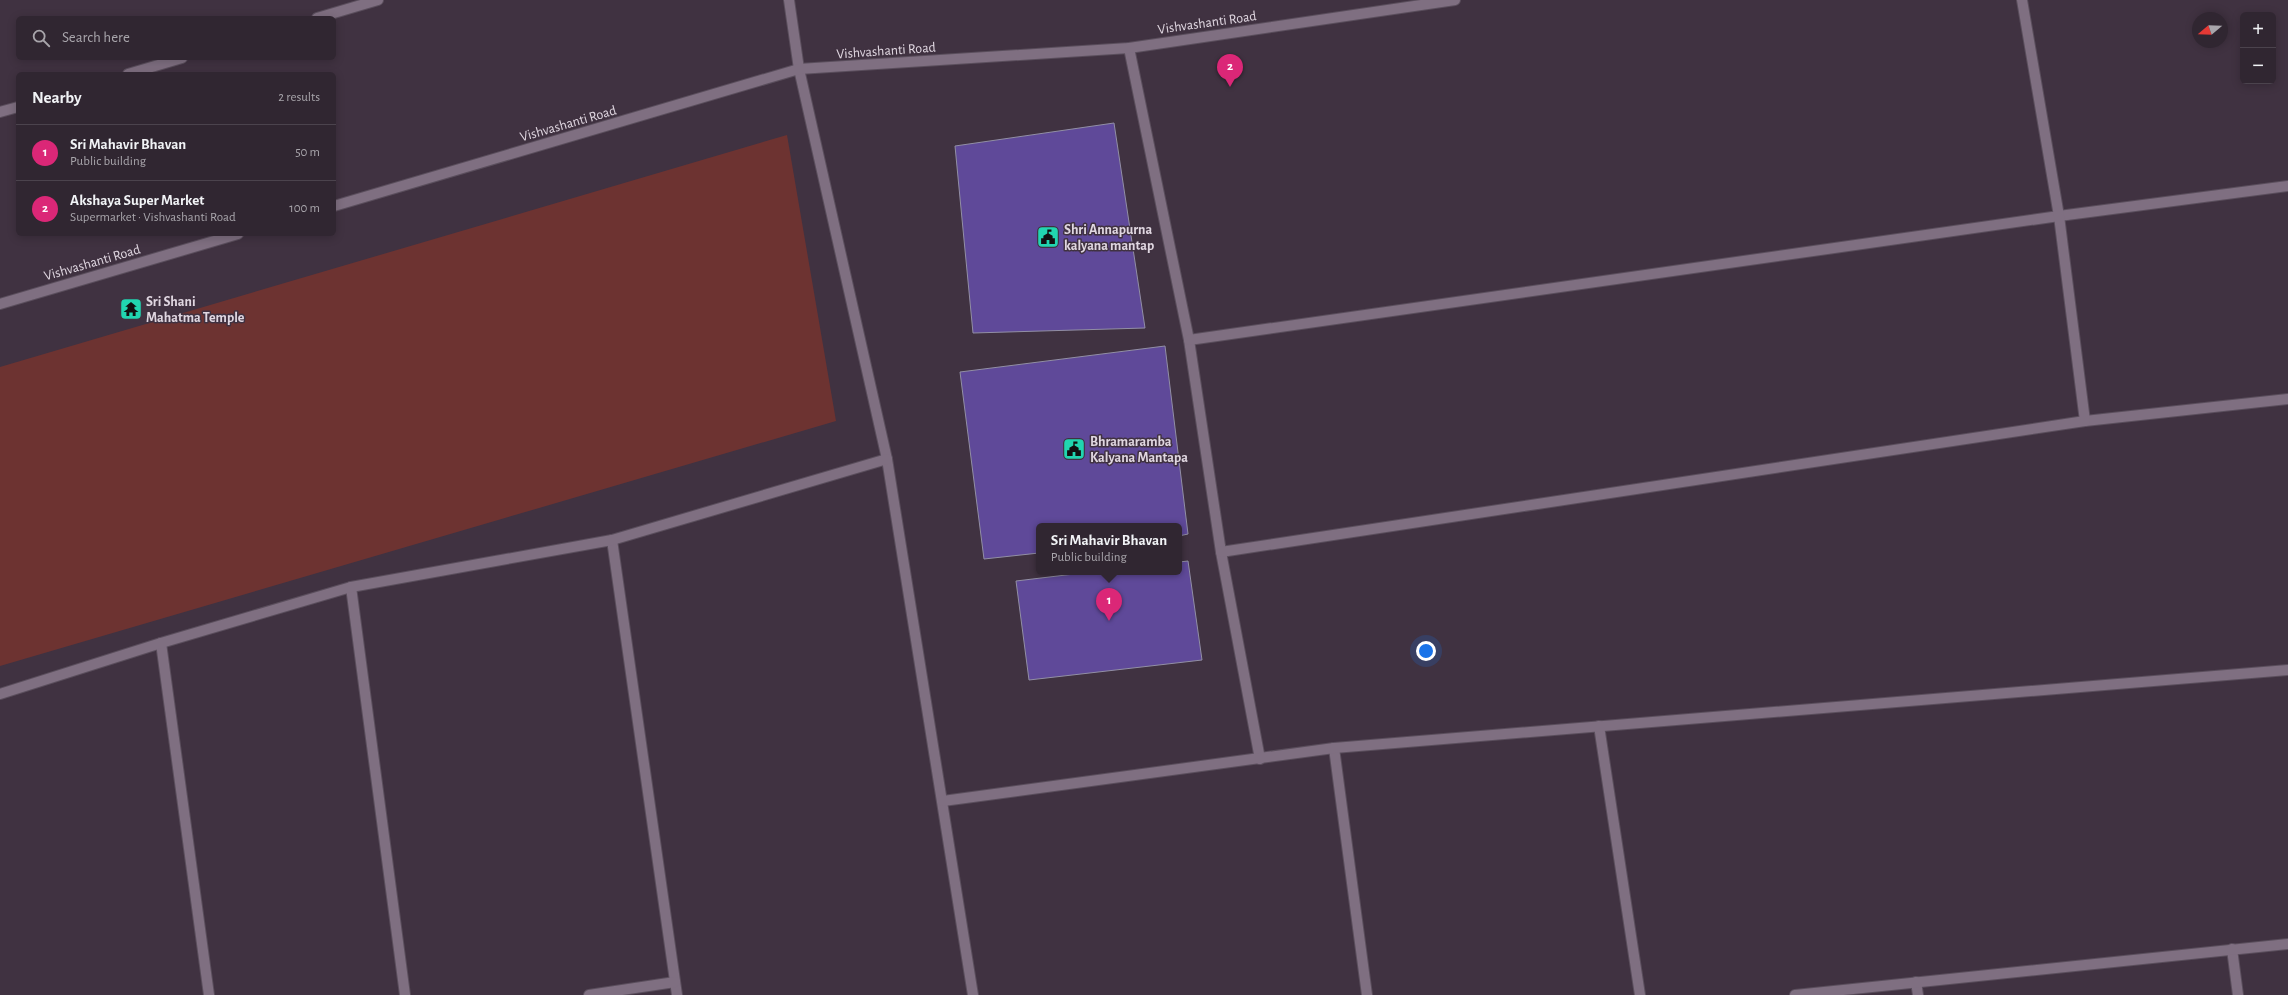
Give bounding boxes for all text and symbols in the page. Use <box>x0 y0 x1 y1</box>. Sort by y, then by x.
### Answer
street label: Vishvashanti Road <box>1157 9 1257 37</box>
north arrow <box>2192 12 2228 48</box>
map controls <box>2240 12 2276 84</box>
button: + <box>2240 12 2276 48</box>
search box <box>16 16 336 60</box>
icon: search <box>30 27 52 49</box>
text: Search here <box>62 30 130 45</box>
street label: Vishvashanti Road <box>836 41 936 61</box>
button: − <box>2240 48 2276 84</box>
pin: 2 <box>1217 54 1243 87</box>
text: Nearby <box>32 89 82 106</box>
text: 2 results <box>278 91 320 104</box>
street label: Vishvashanti Road <box>518 103 618 144</box>
text: Sri Mahavir Bhavan <box>70 137 186 152</box>
text: 1 <box>43 146 47 159</box>
text: 50 m <box>295 146 320 159</box>
text: Public building <box>70 155 146 168</box>
text: Akshaya Super Market <box>70 193 204 208</box>
text: 2 <box>42 202 48 215</box>
text: 100 m <box>289 202 320 215</box>
text: Supermarket · Vishvashanti Road <box>70 211 236 224</box>
place label: Shri Annapurna kalyana mantap <box>1064 223 1154 253</box>
public building icon: Shri Annapurna kalyana mantap <box>1035 224 1061 250</box>
street label: Vishvashanti Road <box>42 242 142 283</box>
place label: Sri Shani Mahatma Temple <box>146 295 245 325</box>
temple icon: Sri Shani Mahatma Temple <box>118 296 144 322</box>
place label: Bhramaramba Kalyana Mantapa <box>1090 435 1188 465</box>
public building icon: Bhramaramba Kalyana Mantapa <box>1061 436 1087 462</box>
popup <box>1036 523 1182 575</box>
text: Sri Mahavir Bhavan <box>1051 533 1167 548</box>
text: Public building <box>1051 551 1127 564</box>
pin: 1 <box>1096 588 1122 621</box>
your location <box>1416 641 1436 661</box>

